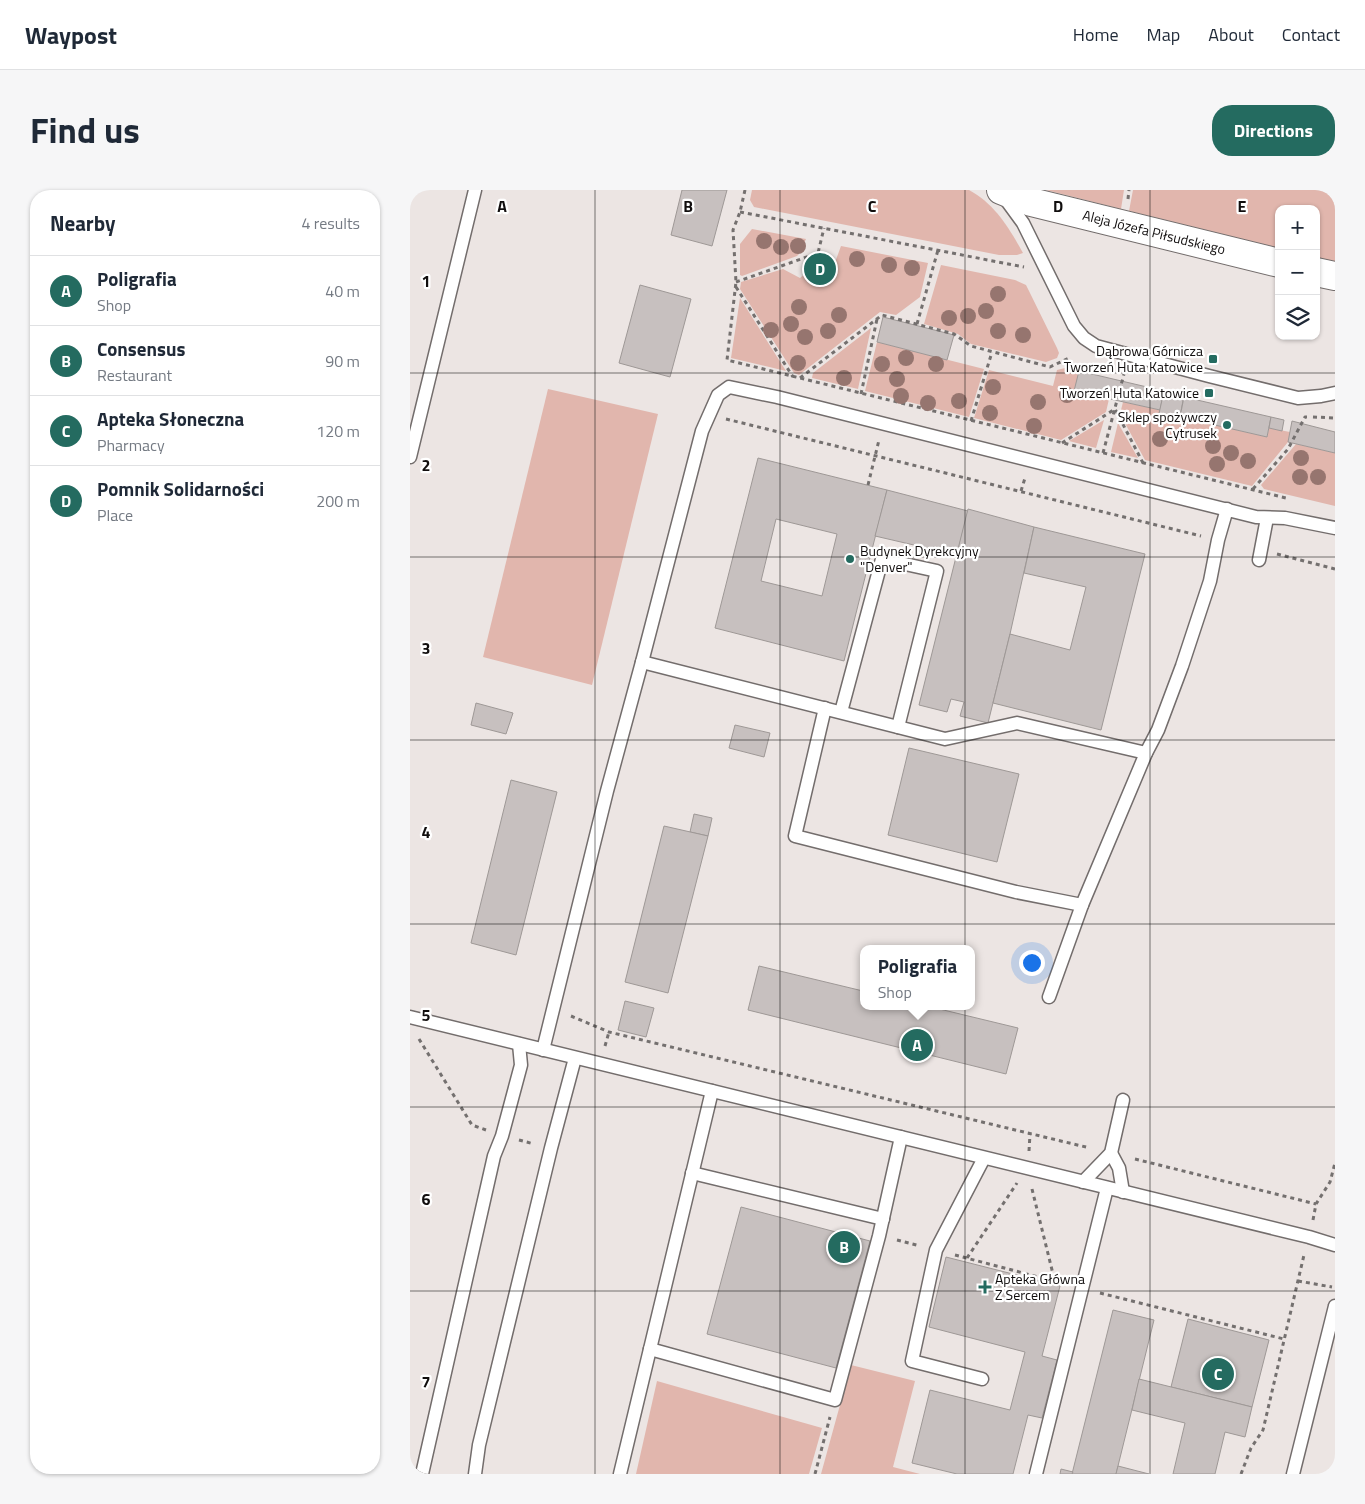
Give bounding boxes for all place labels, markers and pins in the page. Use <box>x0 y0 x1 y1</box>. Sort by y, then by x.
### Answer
pin: D <box>804 250 836 288</box>
place label: Dąbrowa Górnicza Tworzeń Huta Katowice <box>1064 340 1203 377</box>
marker: Dąbrowa Górnicza Tworzeń Huta Katowice <box>1207 353 1219 365</box>
place label: Tworzeń Huta Katowice <box>1060 382 1199 403</box>
marker: Tworzeń Huta Katowice <box>1203 387 1215 399</box>
place label: Sklep spożywczy Cytrusek <box>1118 406 1217 443</box>
marker: Sklep spożywczy Cytrusek <box>1221 419 1233 431</box>
place label: Budynek Dyrekcyjny "Denver" <box>860 540 979 577</box>
marker: Budynek Dyrekcyjny "Denver" <box>844 553 856 565</box>
pin: A <box>901 1026 933 1064</box>
pin: B <box>828 1228 860 1266</box>
place label: Apteka Główna Z Sercem <box>995 1268 1085 1305</box>
marker: Apteka Główna Z Sercem <box>979 1281 991 1293</box>
pin: C <box>1202 1355 1234 1393</box>

